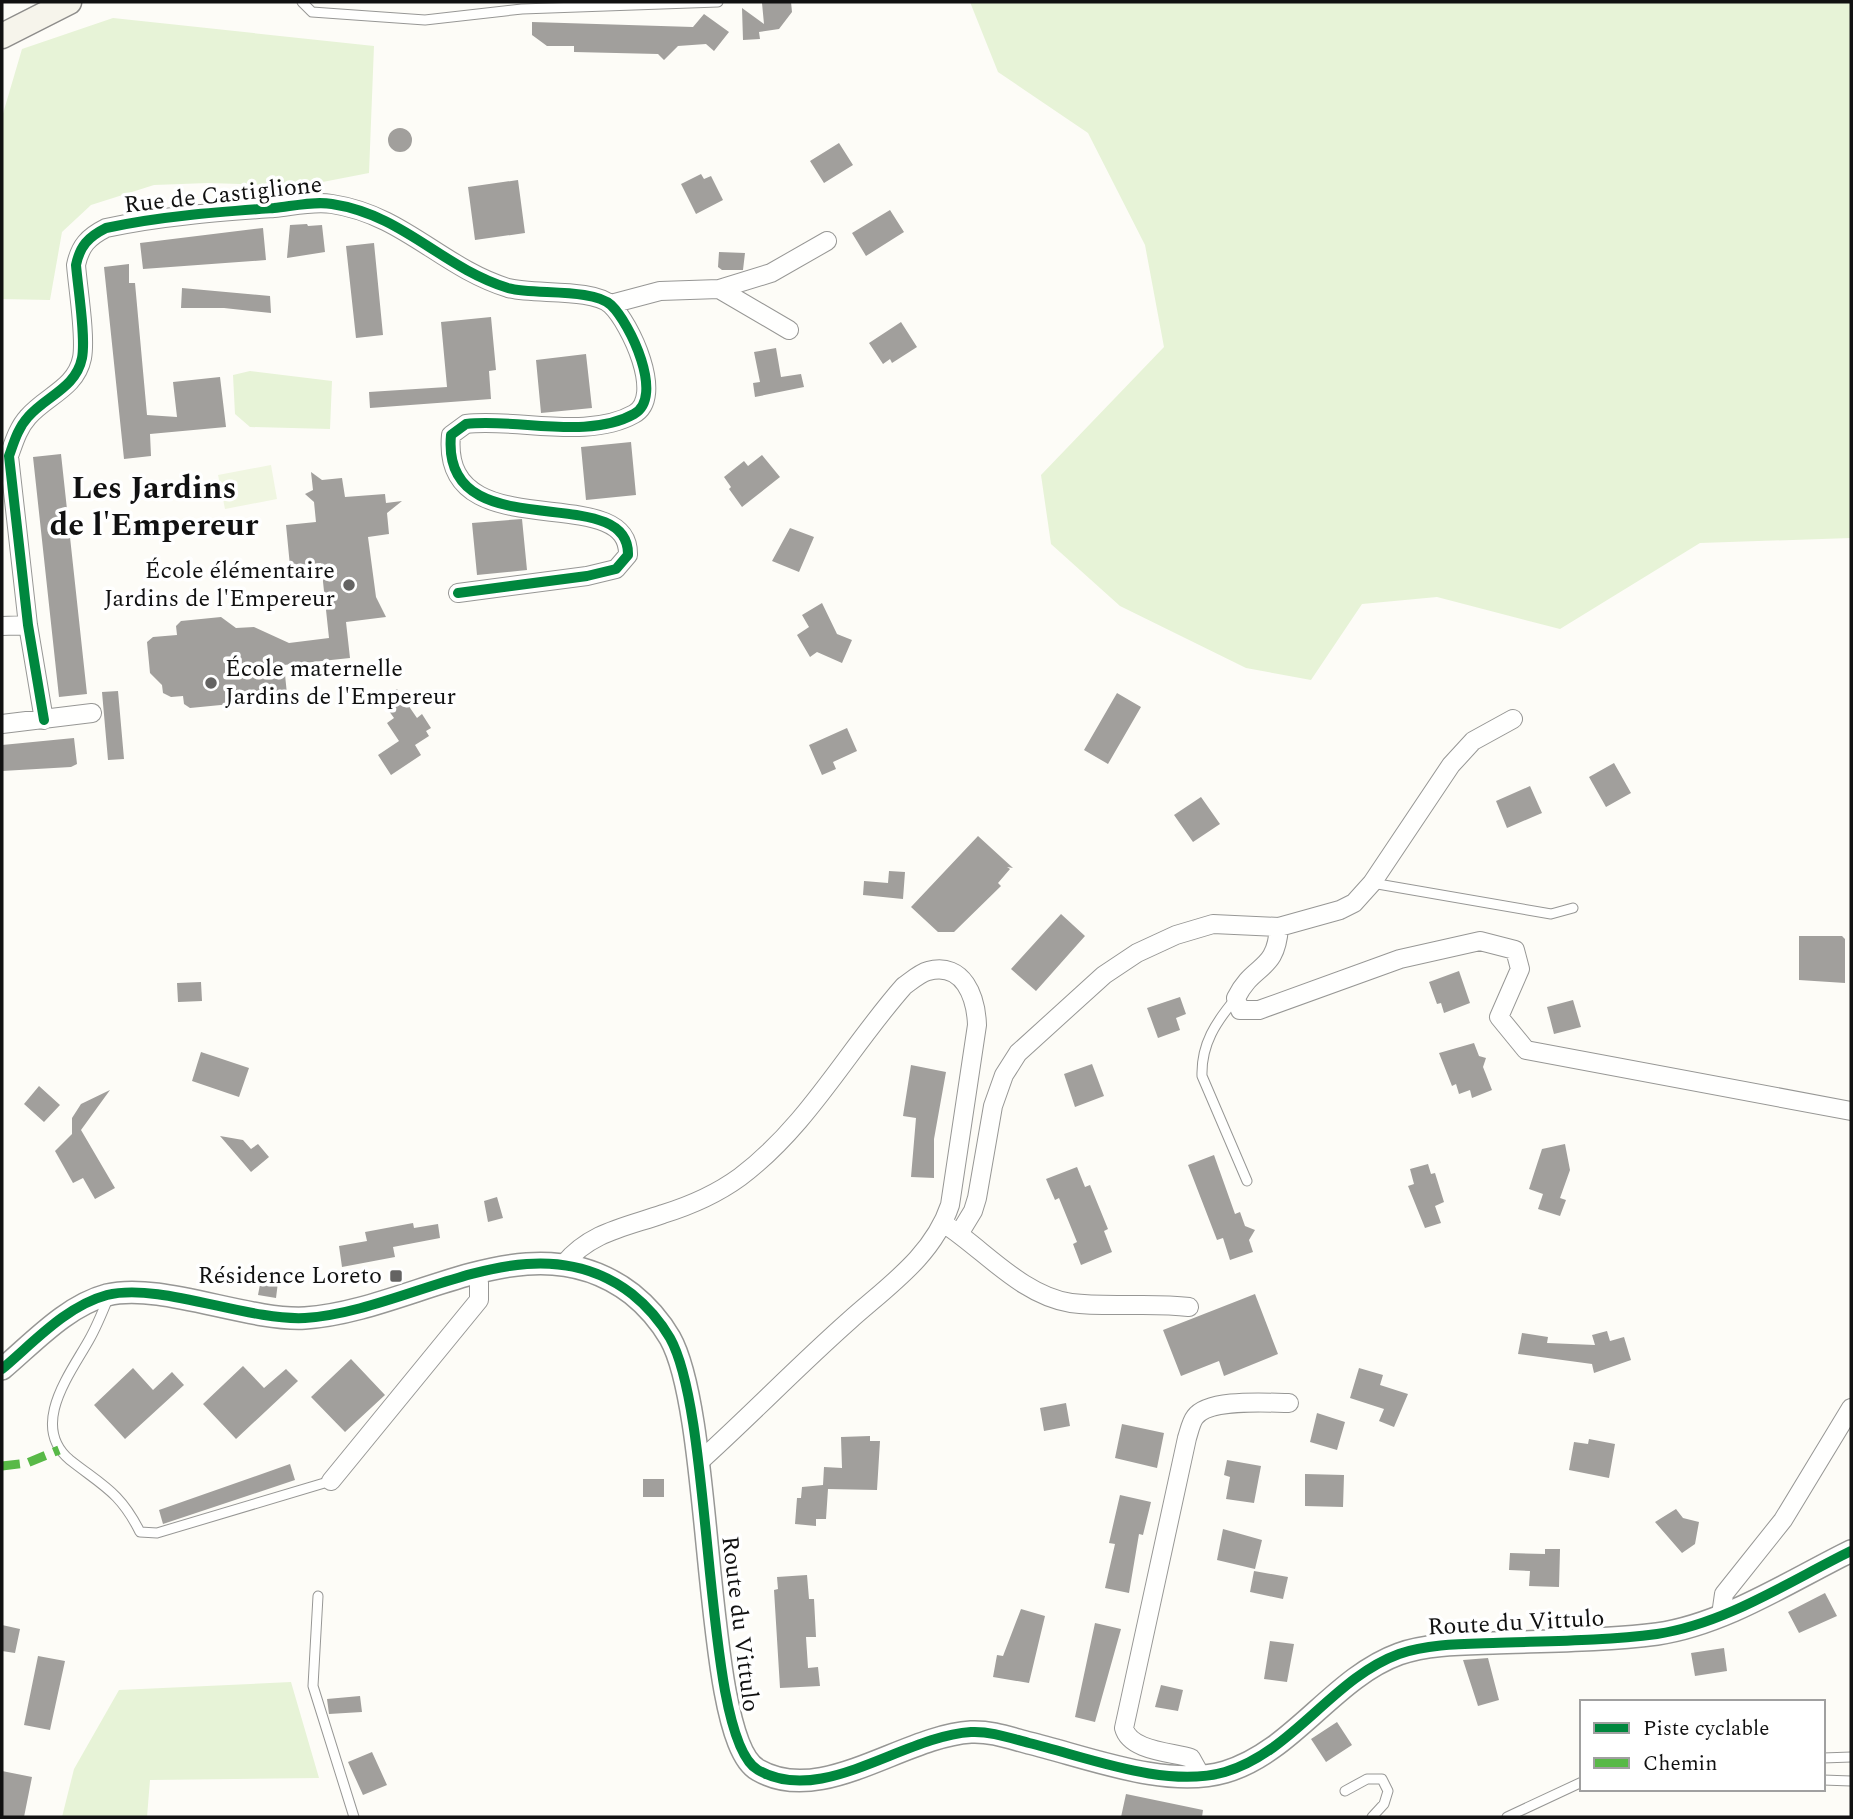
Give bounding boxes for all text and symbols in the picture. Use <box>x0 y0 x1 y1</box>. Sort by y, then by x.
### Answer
street label: Rue de Castiglione <box>122 167 324 223</box>
district label: Les Jardins de l'Empereur <box>50 464 259 550</box>
place label: École élémentaire Jardins de l'Empereur <box>104 553 335 617</box>
marker: École élémentaire Jardins de l'Empereur <box>341 577 357 593</box>
place label: École maternelle Jardins de l'Empereur <box>225 651 456 715</box>
marker: École maternelle Jardins de l'Empereur <box>203 675 219 691</box>
place label: Résidence Loreto <box>198 1258 382 1294</box>
marker: Résidence Loreto <box>388 1268 404 1284</box>
street label: Route du Vittulo <box>711 1534 769 1714</box>
street label: Route du Vittulo <box>1427 1600 1605 1646</box>
legend <box>1580 1700 1825 1791</box>
text: Piste cyclable <box>1643 1713 1769 1745</box>
text: Chemin <box>1643 1748 1717 1780</box>

